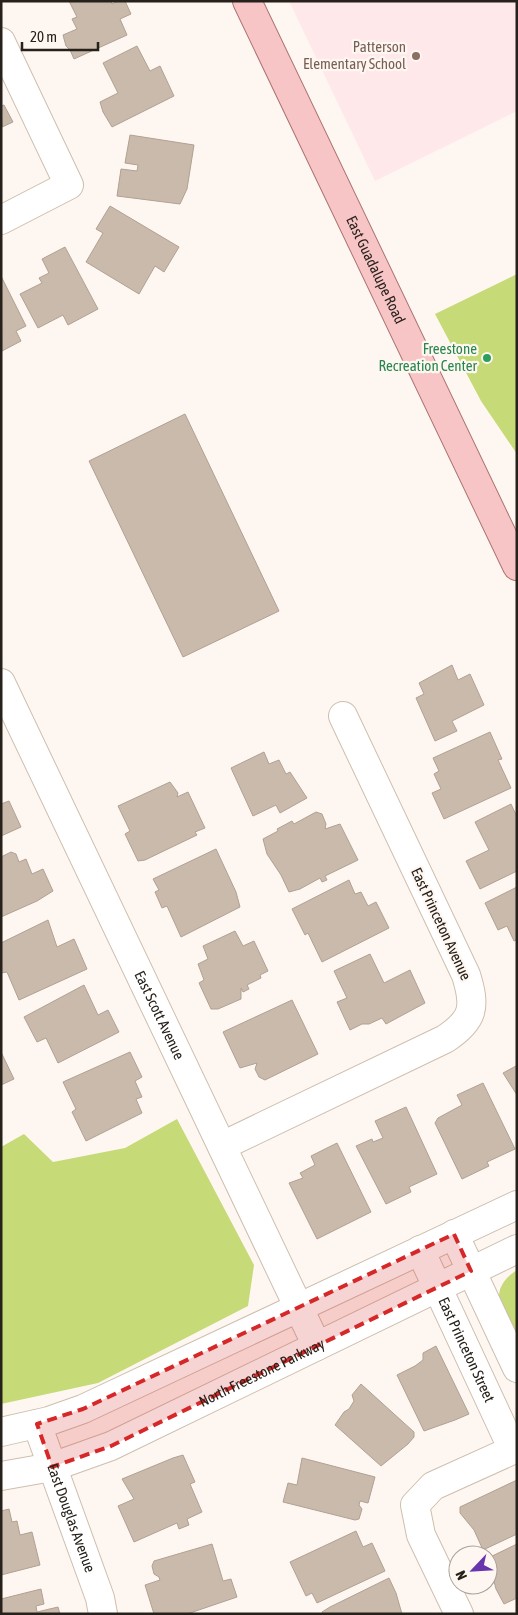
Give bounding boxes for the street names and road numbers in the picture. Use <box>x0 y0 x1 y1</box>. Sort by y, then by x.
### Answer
street label: East Guadalupe Road <box>343 213 409 326</box>
street label: East Princeton Avenue <box>408 865 475 983</box>
street label: East Scott Avenue <box>131 968 188 1062</box>
street label: East Princeton Street <box>435 1294 498 1405</box>
street label: North Freestone Parkway <box>196 1335 327 1410</box>
street label: East Douglas Avenue <box>44 1461 99 1575</box>

